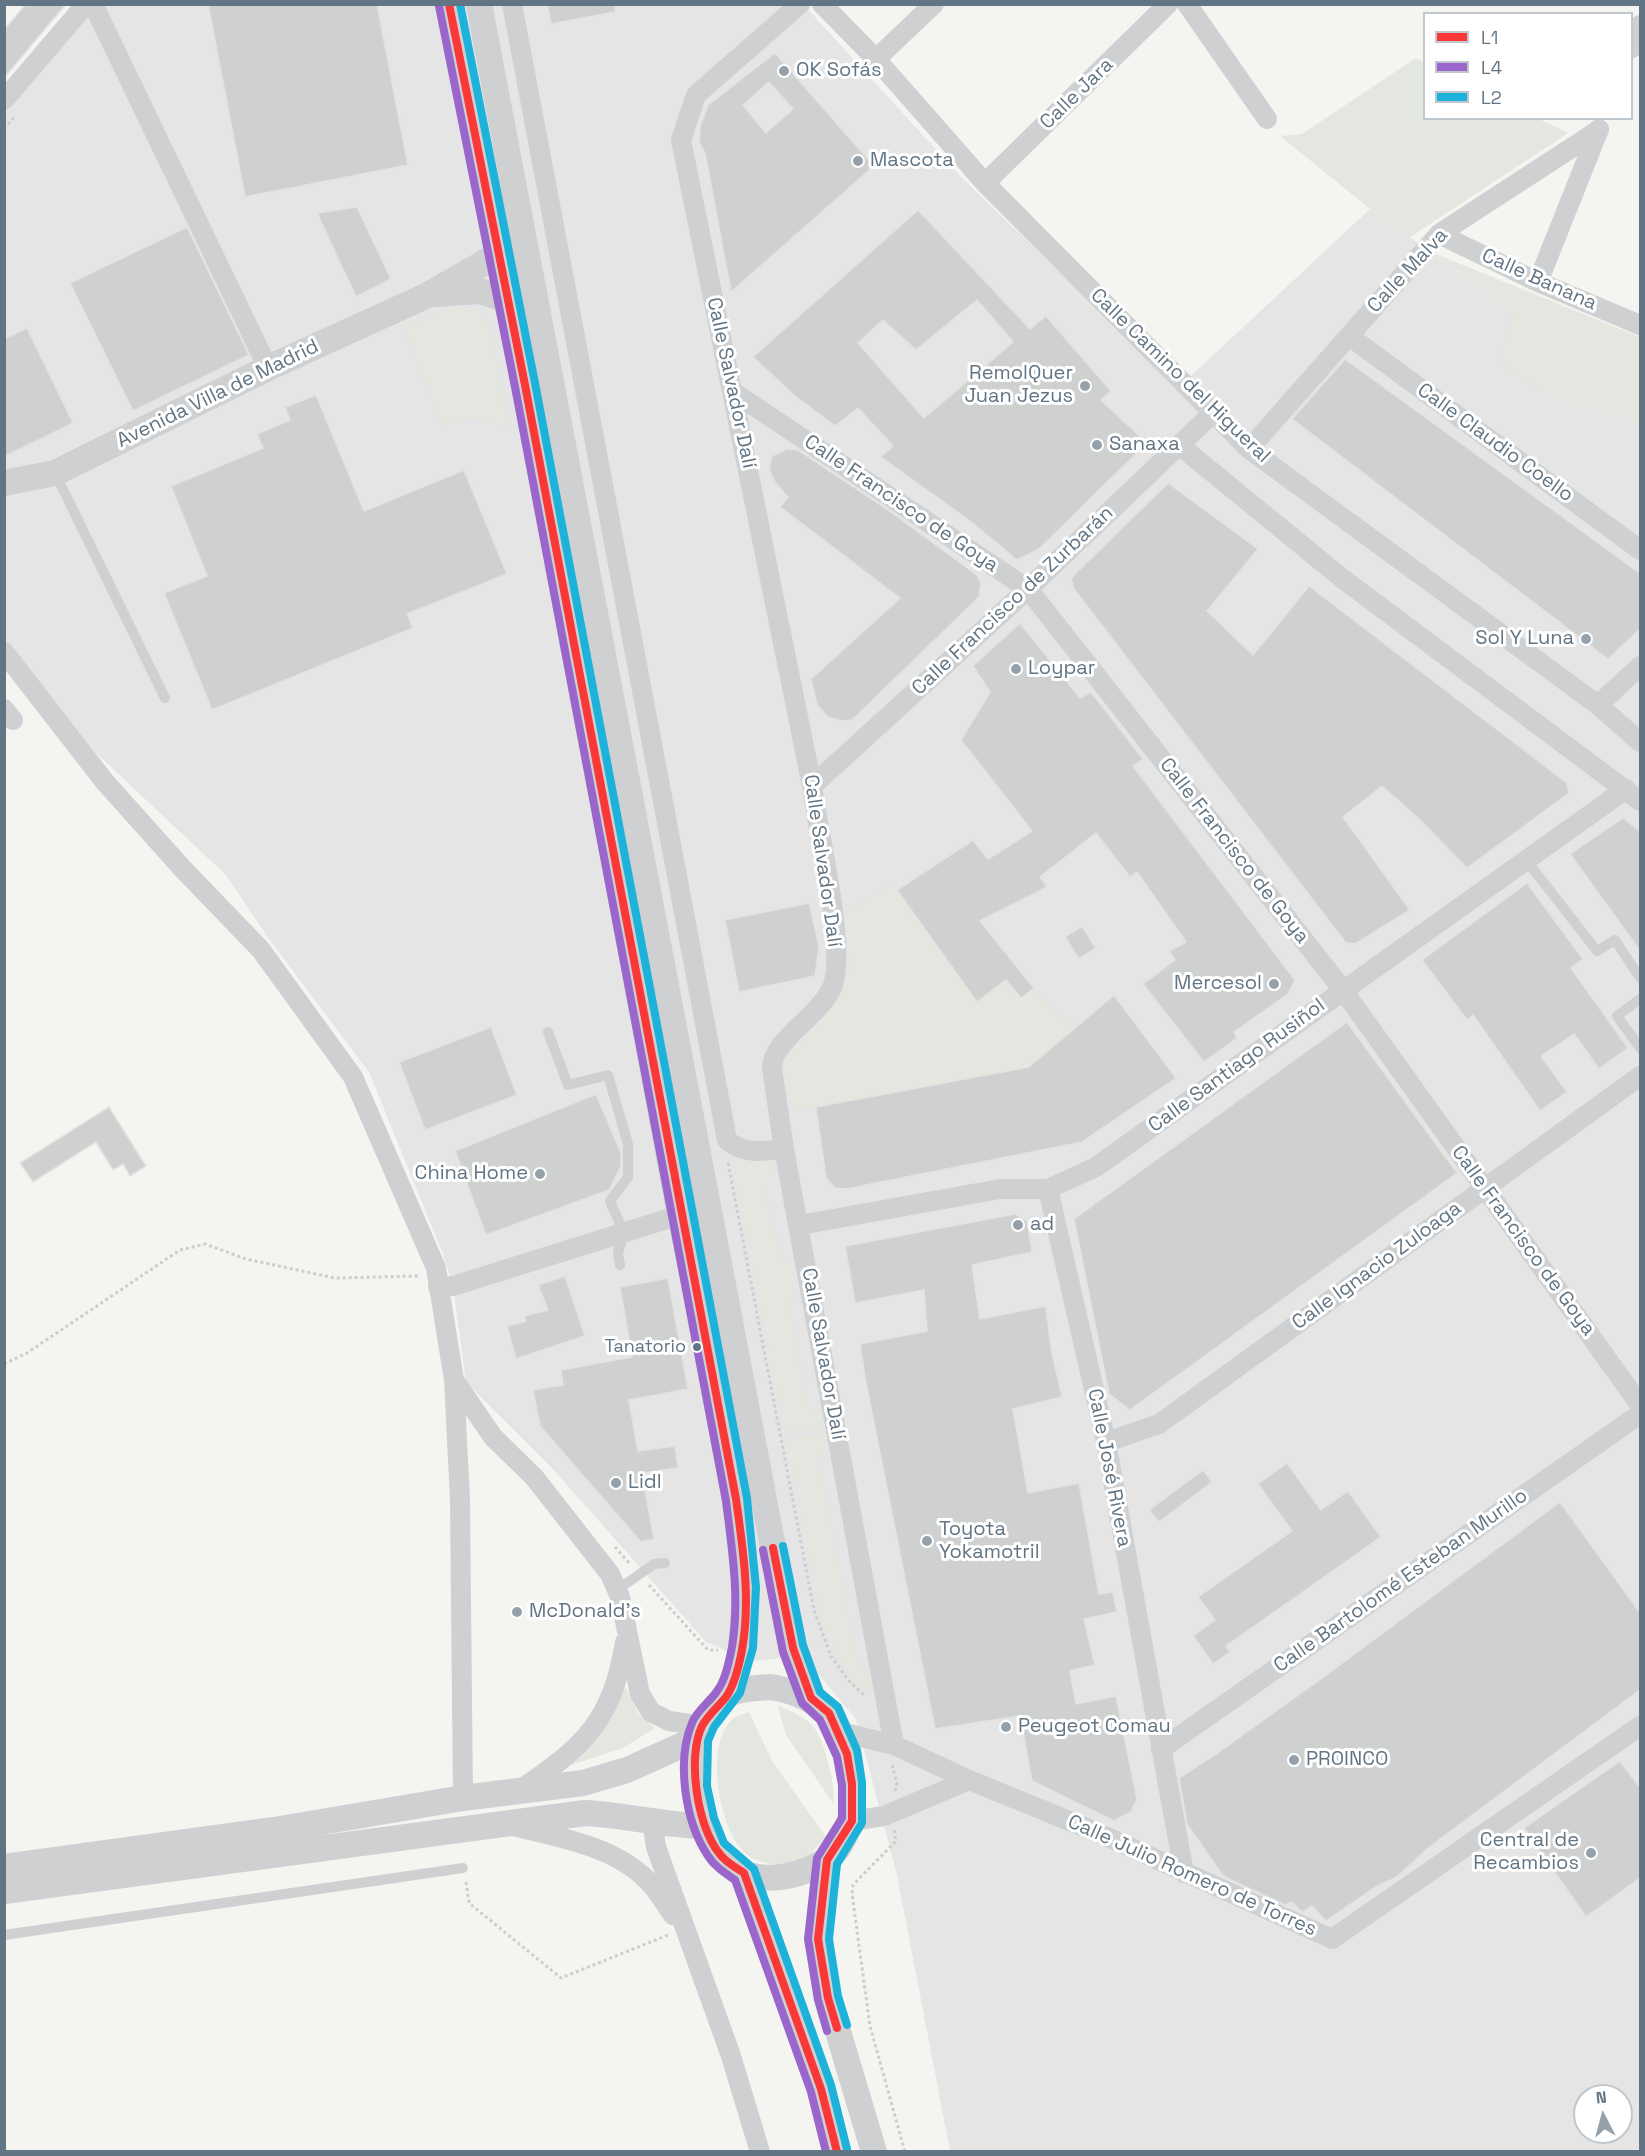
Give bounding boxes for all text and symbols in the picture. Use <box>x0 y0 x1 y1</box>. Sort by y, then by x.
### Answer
legend <box>1423 12 1633 120</box>
text: L1 <box>1481 26 1498 49</box>
street label: Calle Jara <box>1035 53 1119 135</box>
text: L4 <box>1481 56 1502 79</box>
place label: OK Sofás <box>796 59 882 83</box>
marker: OK Sofás <box>777 64 791 78</box>
text: L2 <box>1481 86 1502 109</box>
place label: Mascota <box>870 149 954 173</box>
marker: Mascota <box>851 154 865 168</box>
street label: Calle Malva <box>1363 224 1453 318</box>
street label: Calle Banana <box>1478 244 1600 316</box>
street label: Calle Camino del Higueral <box>1085 284 1275 468</box>
street label: Calle Salvador Dalí <box>701 295 761 471</box>
street label: Avenida Villa de Madrid <box>113 335 323 453</box>
place label: RemolQuer Juan Jezus <box>964 362 1073 409</box>
street label: Calle Claudio Coello <box>1412 378 1578 508</box>
marker: RemolQuer Juan Jezus <box>1078 379 1092 393</box>
street label: Calle Francisco de Goya <box>799 430 1003 578</box>
place label: Sanaxa <box>1109 433 1180 457</box>
marker: Sanaxa <box>1090 438 1104 452</box>
street label: Calle Francisco de Zurbarán <box>907 501 1119 701</box>
place label: Sol Y Luna <box>1475 627 1574 651</box>
marker: Sol Y Luna <box>1579 632 1593 646</box>
place label: Loypar <box>1028 657 1095 681</box>
marker: Loypar <box>1009 662 1023 676</box>
street label: Calle Francisco de Goya <box>1154 753 1314 949</box>
street label: Calle Salvador Dalí <box>798 773 846 949</box>
place label: Mercesol <box>1174 972 1262 996</box>
marker: Mercesol <box>1267 977 1281 991</box>
street label: Calle Santiago Rusiñol <box>1144 994 1330 1138</box>
street label: Calle Francisco de Goya <box>1446 1141 1600 1341</box>
place label: China Home <box>415 1162 528 1186</box>
marker: China Home <box>533 1167 547 1181</box>
street label: Calle Ignacio Zuloaga <box>1288 1197 1466 1335</box>
place label: ad <box>1030 1213 1054 1237</box>
marker: ad <box>1011 1218 1025 1232</box>
street label: Calle Salvador Dalí <box>796 1266 850 1442</box>
place label: Tanatorio <box>604 1336 686 1358</box>
marker: Tanatorio <box>691 1341 703 1353</box>
street label: Calle José Rivera <box>1082 1387 1136 1549</box>
place label: Lidl <box>628 1471 662 1495</box>
marker: Lidl <box>609 1476 623 1490</box>
street label: Calle Bartolomé Esteban Murillo <box>1270 1484 1532 1678</box>
place label: Toyota Yokamotril <box>939 1518 1040 1565</box>
marker: Toyota Yokamotril <box>920 1534 934 1548</box>
place label: McDonald's <box>529 1600 641 1624</box>
marker: McDonald's <box>510 1605 524 1619</box>
place label: Peugeot Comau <box>1018 1715 1171 1739</box>
marker: Peugeot Comau <box>999 1720 1013 1734</box>
place label: PROINCO <box>1306 1748 1388 1772</box>
marker: PROINCO <box>1287 1753 1301 1767</box>
street label: Calle Julio Romero de Torres <box>1064 1810 1320 1942</box>
place label: Central de Recambios <box>1473 1829 1579 1876</box>
marker: Central de Recambios <box>1584 1846 1598 1860</box>
north arrow <box>1573 2084 1633 2144</box>
text: N <box>1595 2087 1608 2109</box>

